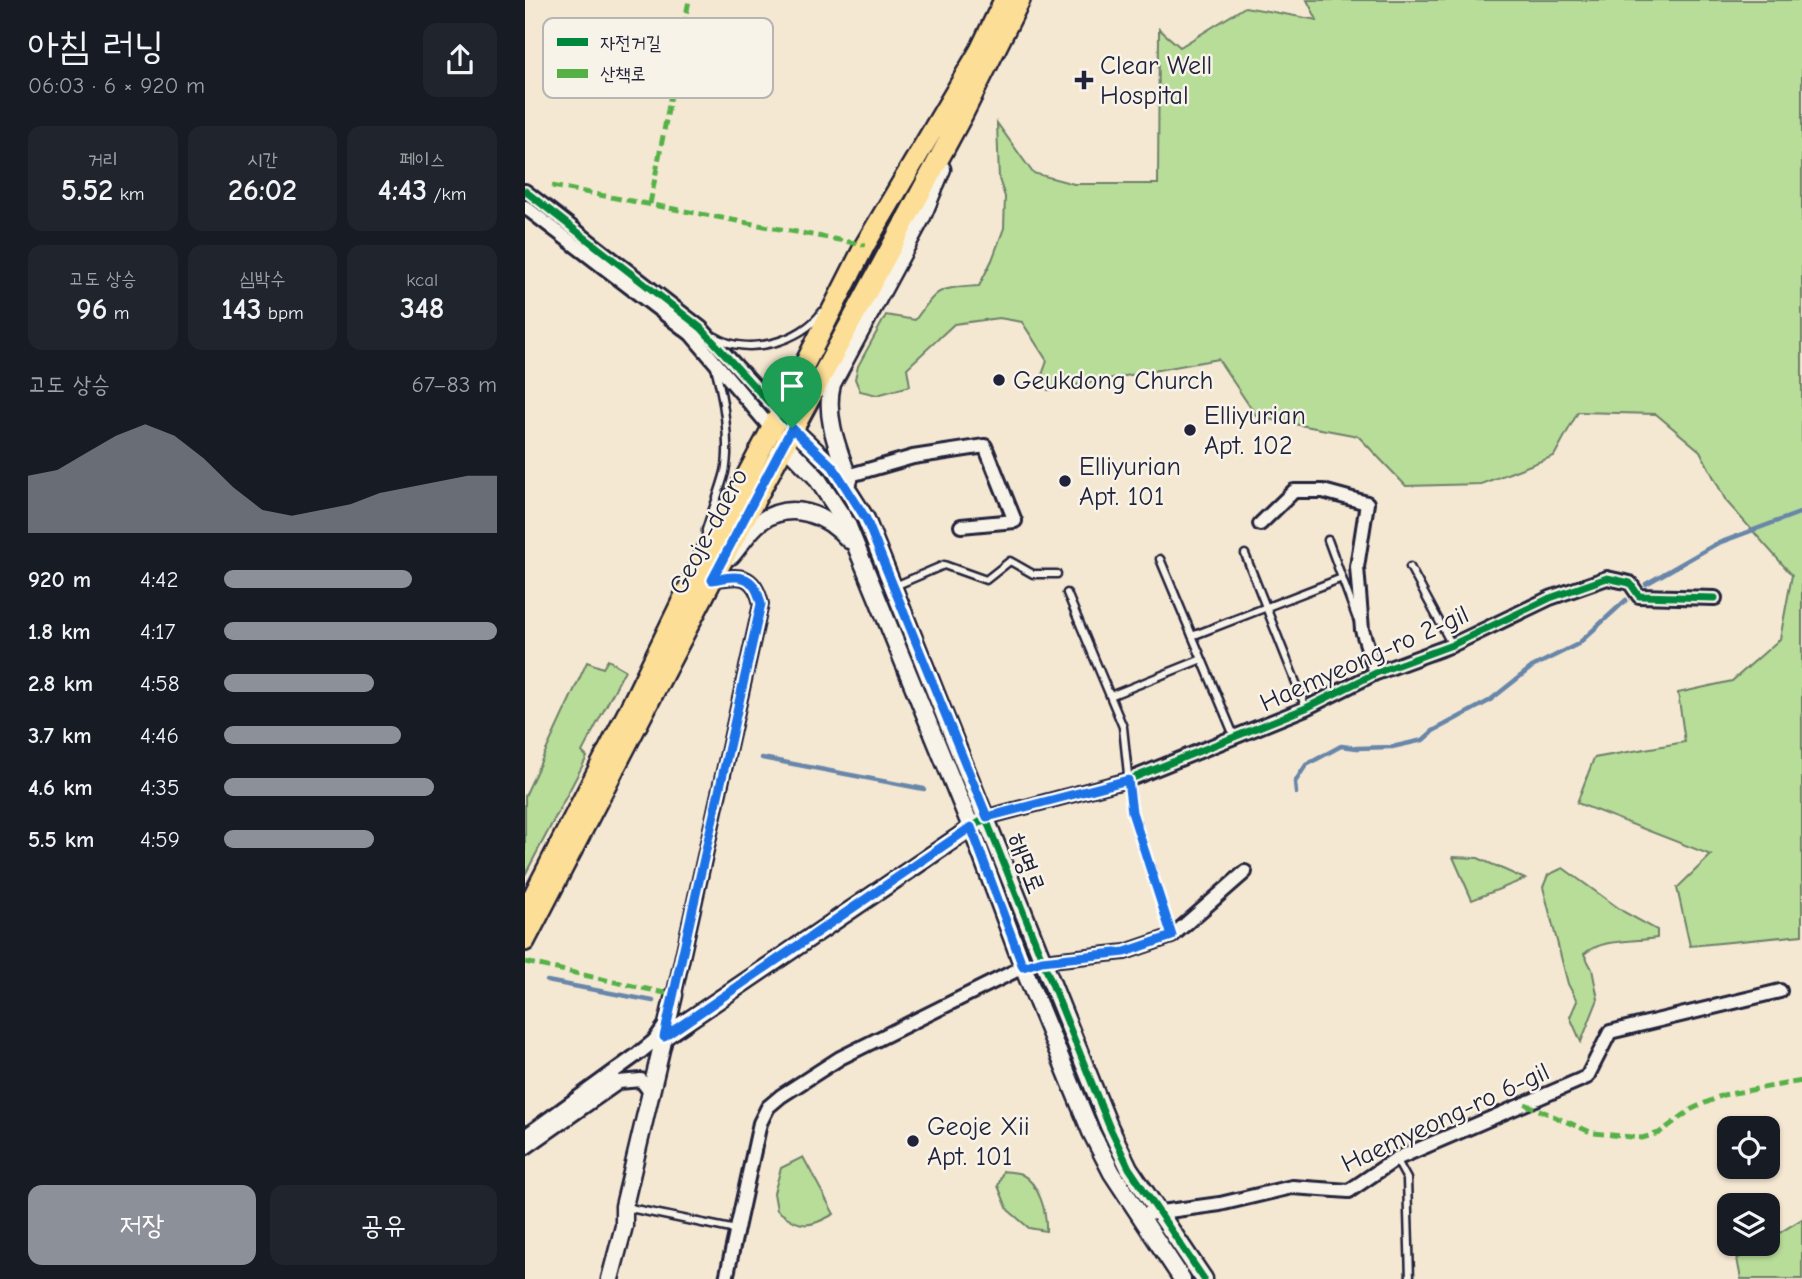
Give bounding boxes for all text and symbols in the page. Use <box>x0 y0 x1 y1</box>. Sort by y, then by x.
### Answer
legend <box>543 18 773 98</box>
button: share <box>423 23 497 97</box>
text: 아침 러닝 <box>28 24 164 68</box>
text: 자전거길 <box>600 32 661 54</box>
place label: Clear Well Hospital <box>1100 51 1212 111</box>
text: 산책로 <box>600 63 646 85</box>
marker: Clear Well Hospital <box>1074 70 1094 90</box>
text: 06:03 · 6 × 920 m <box>28 72 205 99</box>
text: 거리 <box>88 149 118 171</box>
text: 시간 <box>247 149 278 171</box>
text: 페이스 <box>399 149 445 171</box>
text: 5.52 <box>61 173 113 208</box>
text: 26:02 <box>228 173 297 208</box>
text: 4:43 <box>378 173 427 208</box>
text: km <box>113 183 145 205</box>
text: /km <box>427 183 467 205</box>
text: 고도 상승 <box>69 268 137 290</box>
text: 심박수 <box>240 268 285 290</box>
text: kcal <box>406 269 438 291</box>
text: 348 <box>400 291 444 326</box>
text: 96 <box>76 292 107 327</box>
text: 143 <box>221 292 262 327</box>
text: m <box>107 302 130 324</box>
text: bpm <box>262 302 304 324</box>
pin <box>762 356 822 428</box>
place label: Geukdong Church <box>1013 366 1214 396</box>
icon: arrive <box>773 367 811 405</box>
text: 고도 상승 <box>28 371 110 398</box>
text: 67–83 m <box>412 371 497 398</box>
marker: Geukdong Church <box>991 372 1007 388</box>
place label: Elliyurian Apt. 102 <box>1204 401 1306 461</box>
marker: Elliyurian Apt. 102 <box>1182 422 1198 438</box>
place label: Elliyurian Apt. 101 <box>1079 452 1181 512</box>
street label: Geoje-daero <box>663 463 755 600</box>
marker: Elliyurian Apt. 101 <box>1057 473 1073 489</box>
text: 920 m <box>28 566 91 593</box>
text: 4:42 <box>140 566 178 593</box>
street label: Haemyeong-ro 2-gil <box>1255 599 1473 718</box>
text: 1.8 km <box>28 618 91 645</box>
text: 4:17 <box>140 618 175 645</box>
text: 2.8 km <box>28 670 93 697</box>
text: 4:58 <box>140 670 180 697</box>
text: 3.7 km <box>28 722 92 749</box>
text: 4:46 <box>140 722 179 749</box>
text: 4.6 km <box>28 774 93 801</box>
text: 4:35 <box>140 774 179 801</box>
text: 5.5 km <box>28 826 94 853</box>
text: 4:59 <box>140 826 180 853</box>
street label: 해명로 <box>1001 829 1051 898</box>
street label: Haemyeong-ro 6-gil <box>1337 1057 1554 1179</box>
place label: Geoje Xii Apt. 101 <box>927 1112 1030 1172</box>
map controls <box>1717 1116 1780 1256</box>
button: locate <box>1717 1116 1780 1179</box>
marker: Geoje Xii Apt. 101 <box>905 1133 921 1149</box>
button: 저장 <box>28 1185 256 1265</box>
button: 공유 <box>270 1185 497 1265</box>
button: layers <box>1717 1193 1780 1256</box>

